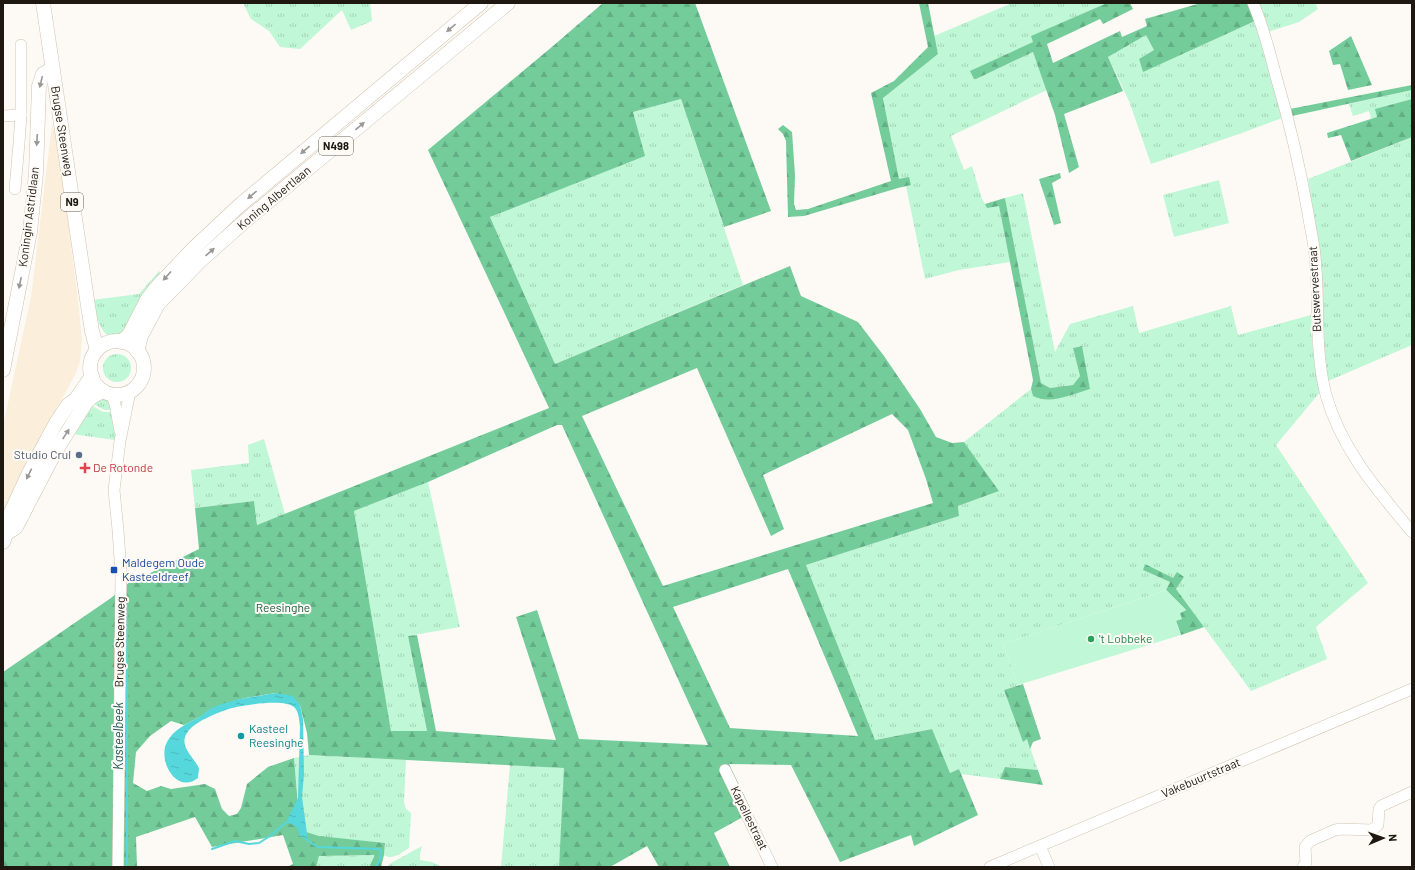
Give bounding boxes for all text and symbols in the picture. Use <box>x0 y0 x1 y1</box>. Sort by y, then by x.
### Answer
one-way arrow <box>446 24 456 32</box>
one-way arrow <box>37 76 43 88</box>
street label: Brugse Steenweg <box>49 85 77 177</box>
one-way arrow <box>355 121 366 130</box>
one-way arrow <box>34 134 41 146</box>
road number: N498 <box>319 137 353 155</box>
one-way arrow <box>300 145 311 154</box>
street label: Koning Albertlaan <box>234 162 313 232</box>
street label: Koningin Astridlaan <box>15 166 41 268</box>
one-way arrow <box>246 190 257 199</box>
road number: N9 <box>61 193 83 211</box>
street label: Butswervestraat <box>1305 246 1323 332</box>
one-way arrow <box>204 248 215 257</box>
one-way arrow <box>162 271 171 281</box>
one-way arrow <box>17 277 23 289</box>
one-way arrow <box>62 429 70 439</box>
place label: Studio Crul <box>14 447 71 461</box>
marker: Studio Crul <box>74 450 84 460</box>
place label: De Rotonde <box>93 460 153 474</box>
marker: De Rotonde <box>80 463 90 473</box>
one-way arrow <box>26 468 32 479</box>
place label: Maldegem Oude Kasteeldreef <box>122 555 204 583</box>
marker: Maldegem Oude Kasteeldreef <box>109 565 119 575</box>
street label: Brugse Steenweg <box>111 596 127 688</box>
park label: Reesinghe <box>256 600 310 614</box>
place label: 't Lobbeke <box>1099 631 1152 645</box>
marker: 't Lobbeke <box>1086 634 1096 644</box>
water label: Kasteelbeek <box>110 701 126 770</box>
place label: Kasteel Reesinghe <box>249 721 304 749</box>
marker: Kasteel Reesinghe <box>236 731 246 741</box>
street label: Vakebuurtstraat <box>1159 754 1242 800</box>
street label: Kapellestraat <box>728 783 771 852</box>
north arrow <box>1363 818 1403 858</box>
text: N <box>1387 834 1400 842</box>

